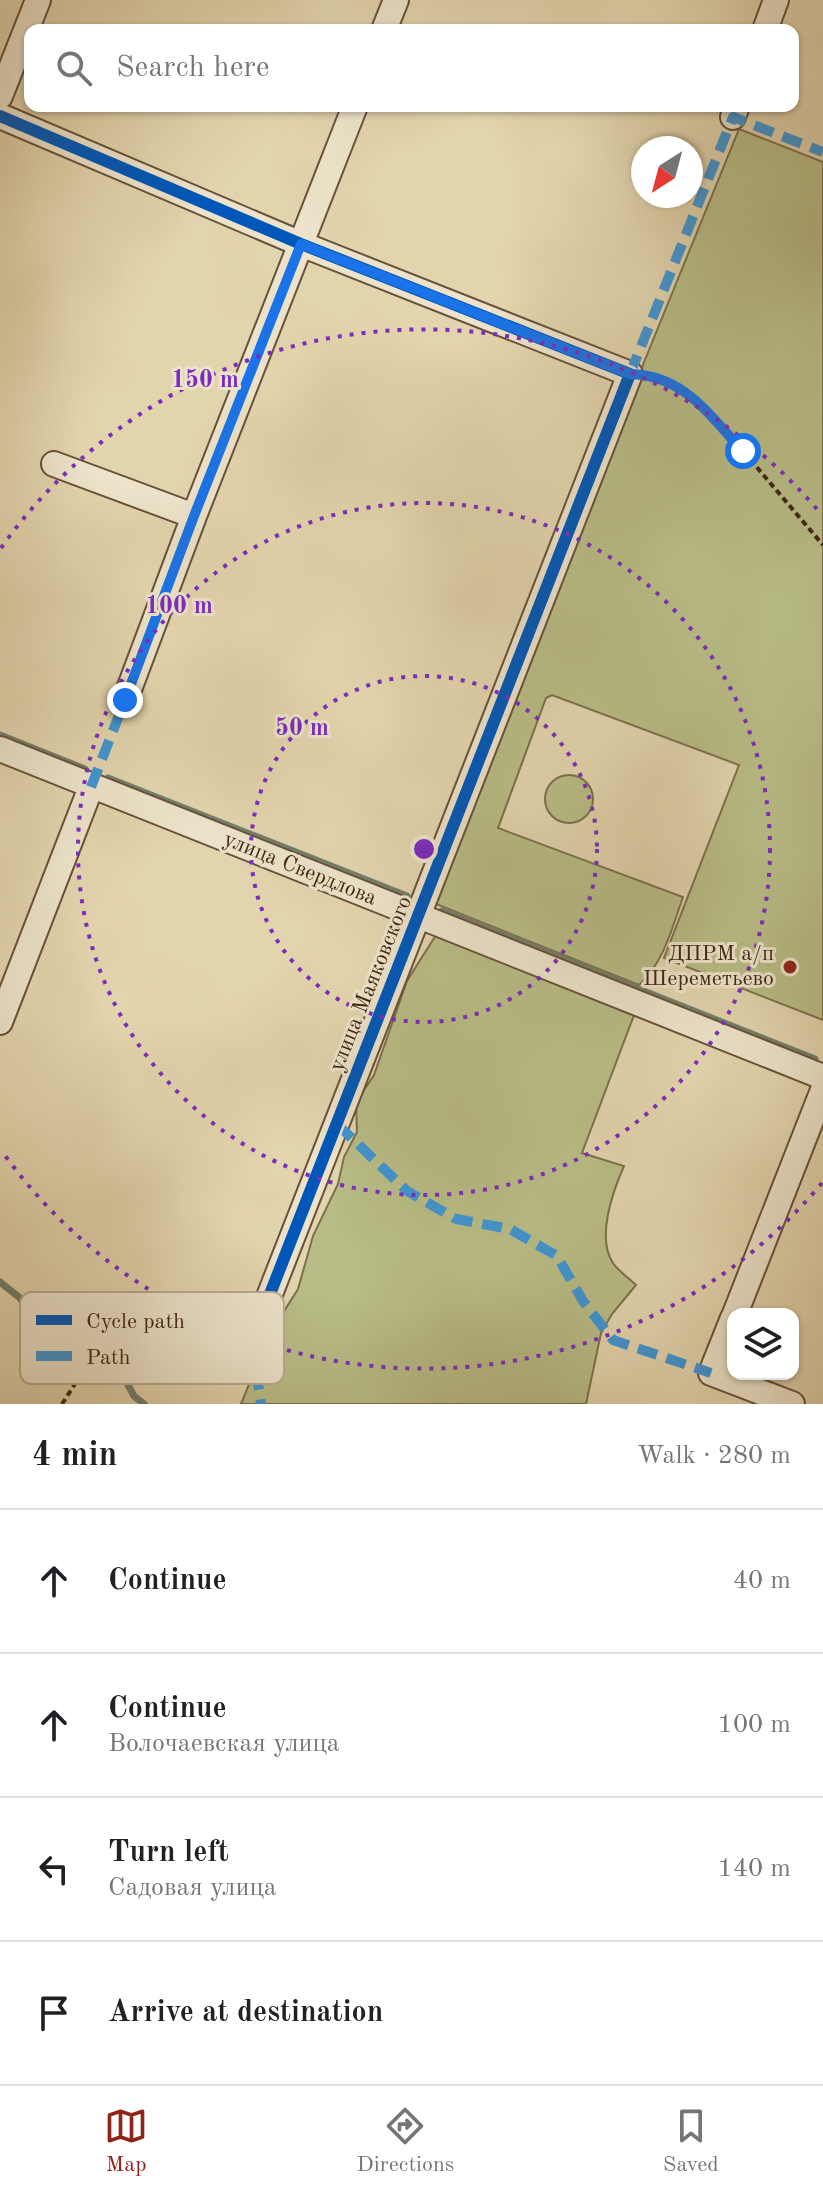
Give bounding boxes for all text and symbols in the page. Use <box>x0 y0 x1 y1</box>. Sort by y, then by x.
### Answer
search box <box>24 24 799 112</box>
icon: search <box>52 46 96 90</box>
text: Search here <box>116 53 270 83</box>
north arrow <box>631 136 703 208</box>
text: 150 m <box>171 368 239 393</box>
route start <box>725 433 761 469</box>
text: 100 m <box>145 595 213 619</box>
route end <box>107 682 143 718</box>
text: 50 m <box>275 716 329 741</box>
street label: улица Свердлова <box>220 828 380 910</box>
centre of rings <box>410 835 438 863</box>
street label: улица Маяковского <box>326 893 416 1075</box>
place label: ДПРМ а/п Шереметьево <box>643 943 774 990</box>
marker: ДПРМ а/п Шереметьево <box>781 958 799 976</box>
legend <box>20 1292 284 1384</box>
map controls <box>727 1308 799 1380</box>
button: layers <box>727 1308 799 1380</box>
text: Cycle path <box>86 1311 185 1333</box>
text: Path <box>86 1347 131 1369</box>
text: 4 min <box>32 1439 117 1473</box>
text: Walk · 280 m <box>637 1443 791 1469</box>
icon: ahead <box>32 1559 76 1603</box>
text: Continue <box>108 1566 227 1596</box>
text: 40 m <box>733 1568 791 1594</box>
text: Continue <box>108 1694 227 1724</box>
icon: ahead <box>32 1703 76 1747</box>
text: 100 m <box>718 1712 791 1738</box>
text: Волочаевская улица <box>108 1731 340 1757</box>
text: Turn left <box>108 1838 229 1868</box>
icon: left <box>32 1847 76 1891</box>
text: 140 m <box>718 1856 791 1882</box>
text: Садовая улица <box>108 1875 277 1901</box>
icon: arrive <box>32 1991 76 2035</box>
text: Arrive at destination <box>108 1998 383 2028</box>
tab: Map <box>104 2104 148 2179</box>
tab: Directions <box>357 2104 454 2179</box>
tab: Saved <box>663 2104 719 2179</box>

